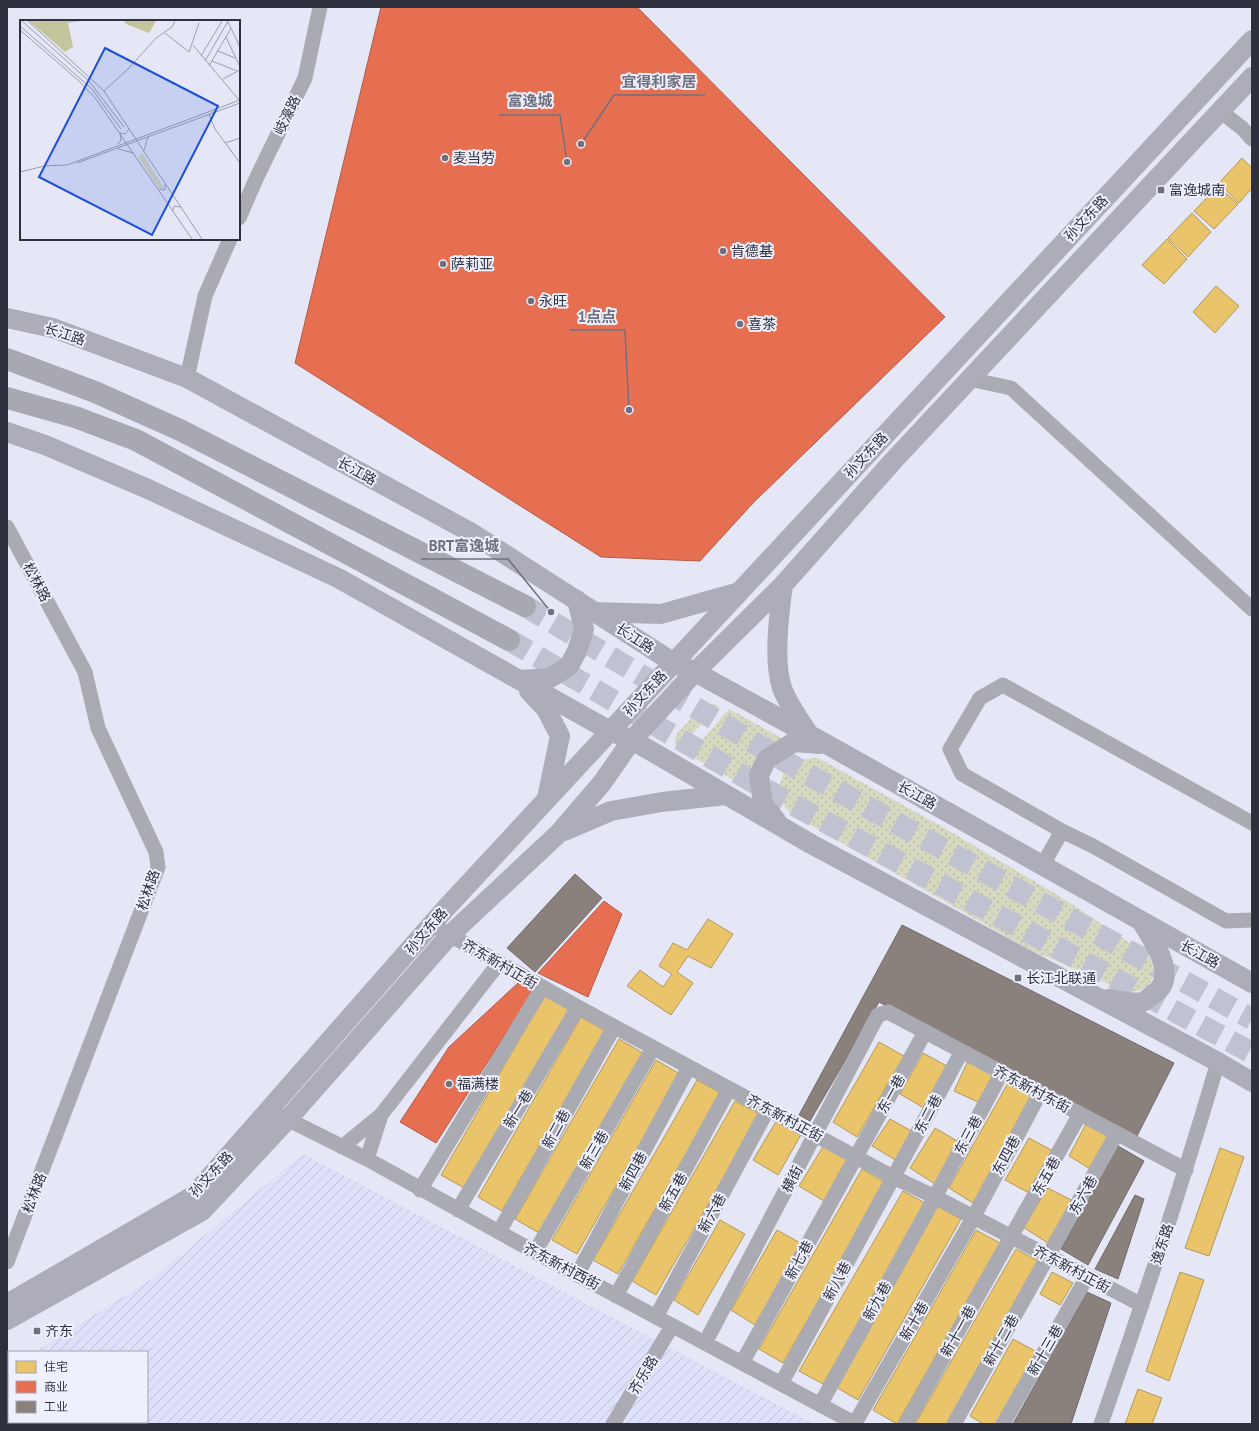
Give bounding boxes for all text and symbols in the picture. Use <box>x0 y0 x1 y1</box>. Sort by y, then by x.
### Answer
inset map <box>20 20 240 240</box>
callout: 宜得利家居 <box>614 68 705 95</box>
text: 宜得利家居 <box>621 72 697 91</box>
callout: 富逸城 <box>499 88 560 115</box>
text: 富逸城 <box>507 91 553 110</box>
street label: 岐濠路 <box>270 92 304 138</box>
place label: 麦当劳 <box>453 149 495 167</box>
marker: 麦当劳 <box>440 153 450 163</box>
place label: 富逸城南 <box>1169 181 1225 199</box>
marker: 富逸城南 <box>1156 185 1166 195</box>
street label: 孙文东路 <box>1060 191 1112 245</box>
place label: 肯德基 <box>731 242 773 260</box>
marker: 肯德基 <box>718 246 728 256</box>
place label: 萨莉亚 <box>451 255 493 273</box>
marker: 萨莉亚 <box>438 259 448 269</box>
place label: 永旺 <box>539 292 567 310</box>
marker: 永旺 <box>526 296 536 306</box>
callout: 1点点 <box>570 303 625 330</box>
text: 1点点 <box>578 307 616 326</box>
place label: 喜茶 <box>748 315 776 333</box>
street label: 长江路 <box>42 319 88 349</box>
marker: 喜茶 <box>735 319 745 329</box>
street label: 孙文东路 <box>840 428 892 482</box>
street label: 长江路 <box>334 453 380 489</box>
callout: BRT富逸城 <box>421 532 508 559</box>
text: BRT富逸城 <box>429 536 499 555</box>
street label: 松林路 <box>19 559 55 605</box>
street label: 长江路 <box>612 619 658 657</box>
street label: 孙文东路 <box>619 666 671 720</box>
street label: 长江路 <box>894 777 940 813</box>
street label: 松林路 <box>133 867 163 913</box>
street label: 孙文东路 <box>401 904 451 958</box>
street label: 齐东新村正街 <box>459 935 541 993</box>
street label: 长江路 <box>1177 936 1223 972</box>
place label: 长江北联通 <box>1026 969 1096 987</box>
marker: 长江北联通 <box>1013 973 1023 983</box>
street label: 齐东新村东街 <box>991 1061 1073 1117</box>
street label: 东一巷 <box>873 1071 909 1117</box>
place label: 福满楼 <box>457 1075 499 1093</box>
marker: 福满楼 <box>444 1079 454 1089</box>
street label: 新一巷 <box>499 1086 537 1132</box>
street label: 齐东新村正街 <box>744 1090 826 1146</box>
street label: 东二巷 <box>910 1091 946 1137</box>
street label: 新二巷 <box>538 1106 574 1152</box>
street label: 东三巷 <box>950 1112 986 1158</box>
street label: 新三巷 <box>576 1127 612 1173</box>
street label: 东四巷 <box>988 1132 1024 1178</box>
street label: 孙文东路 <box>185 1147 237 1201</box>
street label: 新四巷 <box>615 1148 651 1194</box>
street label: 东五巷 <box>1028 1153 1064 1199</box>
street label: 横街 <box>777 1162 807 1196</box>
street label: 新五巷 <box>655 1169 691 1215</box>
street label: 松林路 <box>18 1170 50 1216</box>
street label: 东六巷 <box>1065 1172 1101 1218</box>
street label: 新六巷 <box>694 1190 730 1236</box>
street label: 逸东路 <box>1147 1221 1177 1267</box>
street label: 新七巷 <box>781 1237 817 1283</box>
street label: 齐东新村西街 <box>521 1238 603 1294</box>
street label: 齐东新村正街 <box>1031 1241 1113 1297</box>
street label: 新八巷 <box>819 1258 855 1304</box>
street label: 新九巷 <box>859 1278 895 1324</box>
street label: 新十巷 <box>896 1298 932 1344</box>
street label: 新十一巷 <box>937 1302 979 1360</box>
street label: 新十二巷 <box>980 1311 1022 1369</box>
street label: 新十三巷 <box>1023 1321 1067 1379</box>
place label: 齐东 <box>45 1322 73 1340</box>
marker: 齐东 <box>32 1326 42 1336</box>
legend <box>8 1351 148 1423</box>
street label: 齐乐路 <box>624 1352 662 1398</box>
text: 住宅 <box>44 1359 68 1374</box>
text: 商业 <box>44 1379 68 1394</box>
text: 工业 <box>44 1399 68 1414</box>

